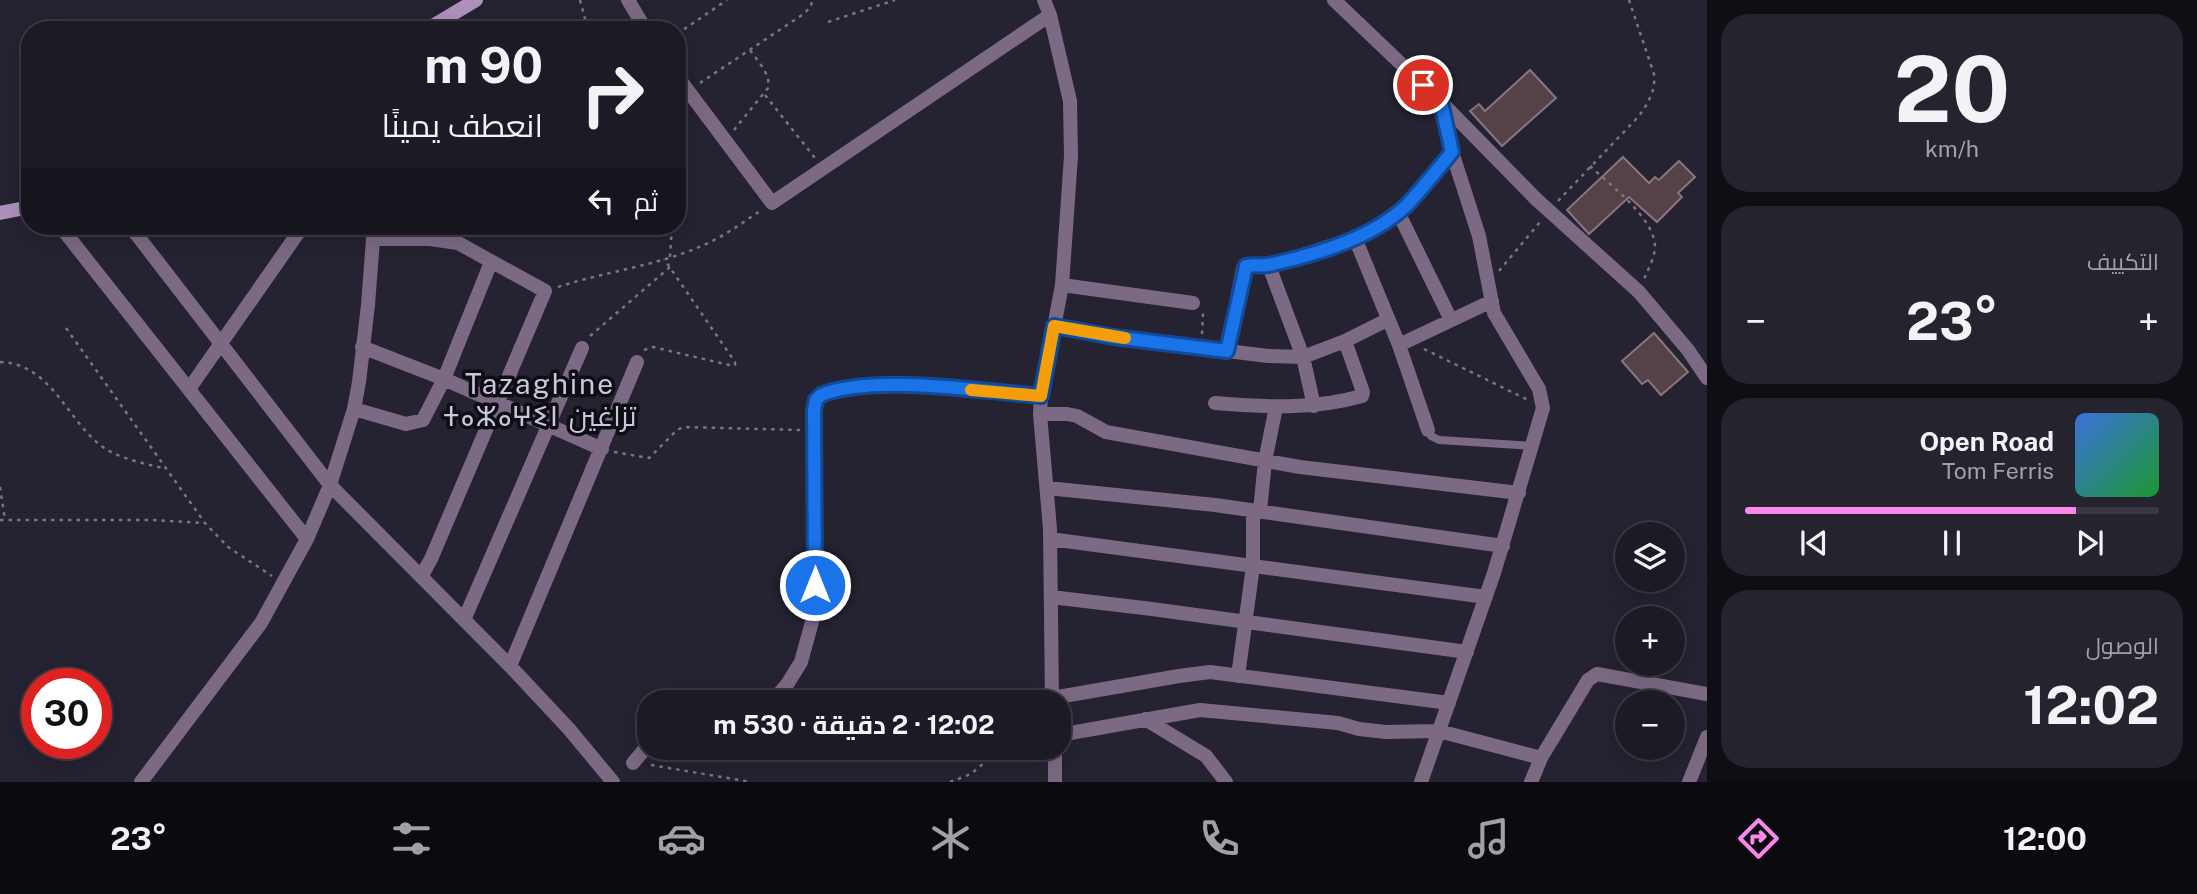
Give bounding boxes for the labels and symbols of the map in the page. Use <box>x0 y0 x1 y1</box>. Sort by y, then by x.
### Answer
pin <box>1393 55 1453 115</box>
district label: Tazaghine ⵜⴰⵣⴰⵖⵉⵏ تزاغين <box>443 367 637 433</box>
position arrow <box>778 548 852 622</box>
speed limit sign: 30 <box>21 668 112 759</box>

